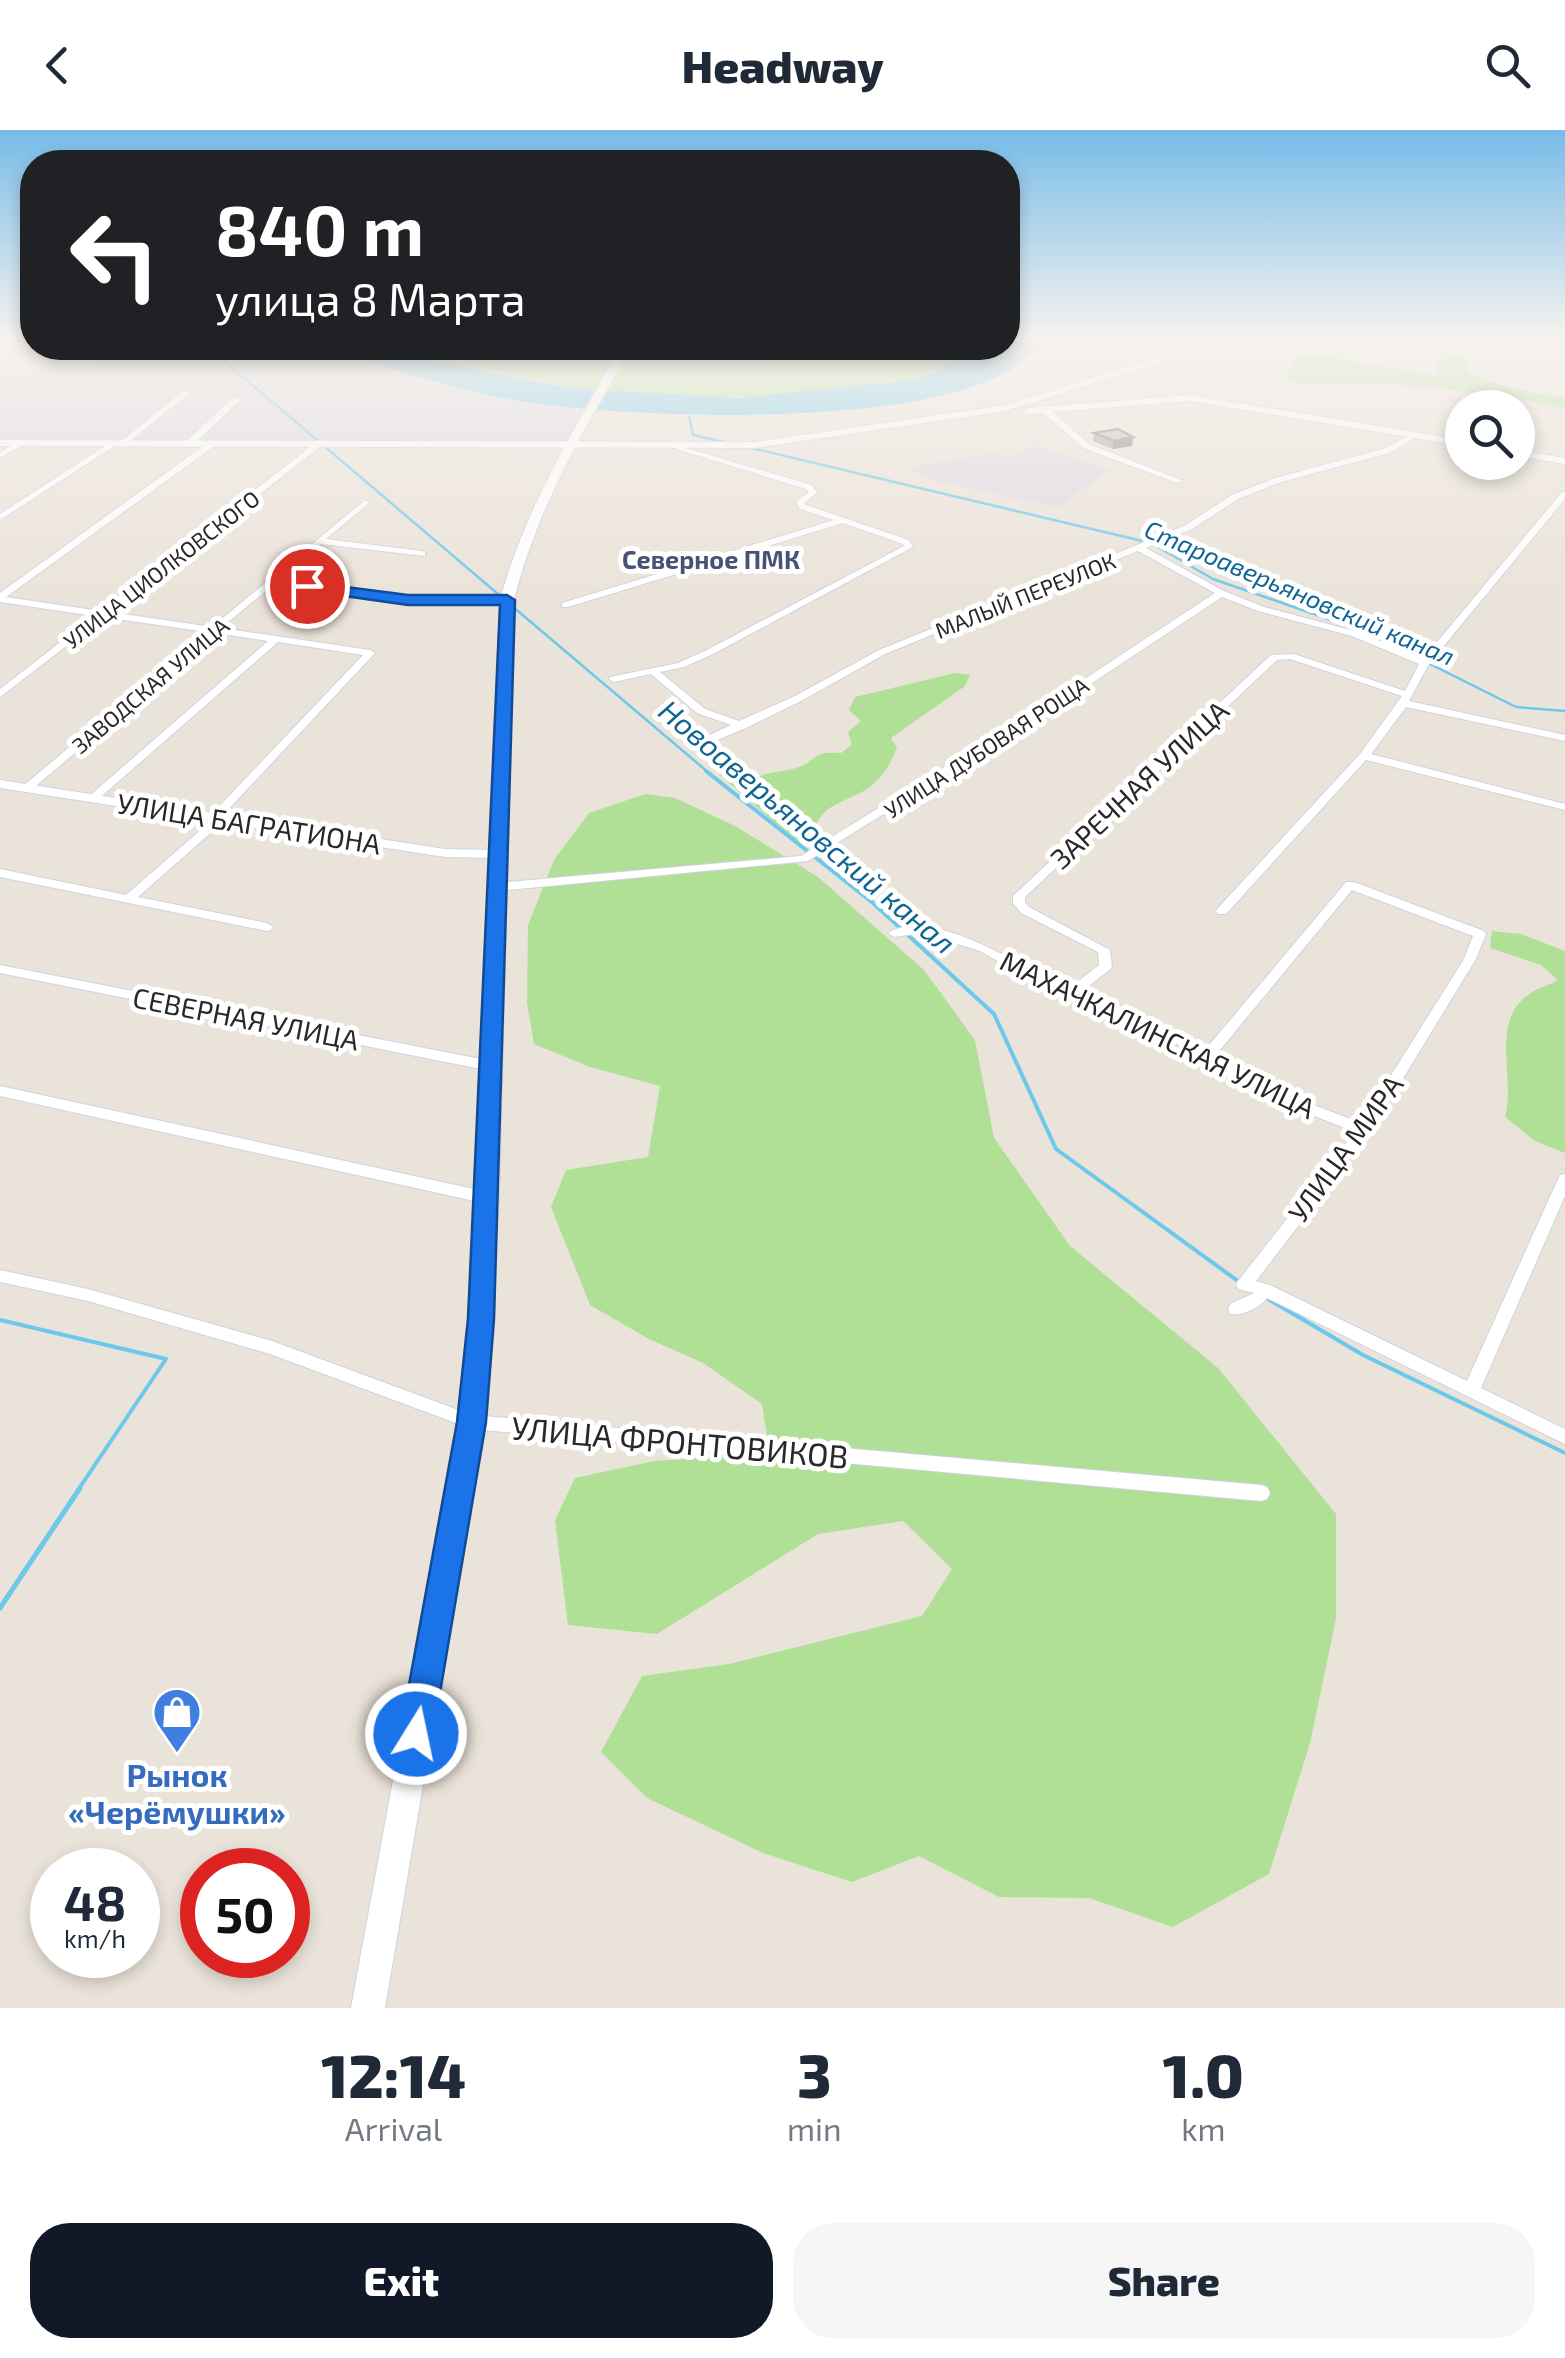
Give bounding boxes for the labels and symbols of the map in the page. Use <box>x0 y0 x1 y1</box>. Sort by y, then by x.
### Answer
street label: УЛИЦА ЦИОЛКОВСКОГО <box>58 484 264 654</box>
water label: Староаверьяновский канал <box>1141 513 1459 671</box>
pin <box>265 544 350 629</box>
district label: Северное ПМК <box>622 544 800 574</box>
street label: МАЛЫЙ ПЕРЕУЛОК <box>931 547 1119 643</box>
street label: ЗАВОДСКАЯ УЛИЦА <box>66 612 234 758</box>
street label: УЛИЦА ДУБОВАЯ РОЩА <box>879 671 1093 823</box>
water label: Новоаверьяновский канал <box>653 691 963 961</box>
street label: ЗАРЕЧНАЯ УЛИЦА <box>1043 692 1235 875</box>
street label: УЛИЦА БАГРАТИОНА <box>115 785 384 861</box>
street label: МАХАЧКАЛИНСКАЯ УЛИЦА <box>995 943 1321 1125</box>
street label: СЕВЕРНАЯ УЛИЦА <box>130 979 363 1057</box>
street label: УЛИЦА МИРА <box>1280 1068 1410 1228</box>
street label: УЛИЦА ФРОНТОВИКОВ <box>510 1407 850 1475</box>
position arrow <box>364 1682 468 1786</box>
shop icon: Рынок «Черёмушки» <box>151 1686 203 1754</box>
place label: Рынок «Черёмушки» <box>68 1755 286 1831</box>
speed limit sign: 50 <box>180 1848 310 1978</box>

